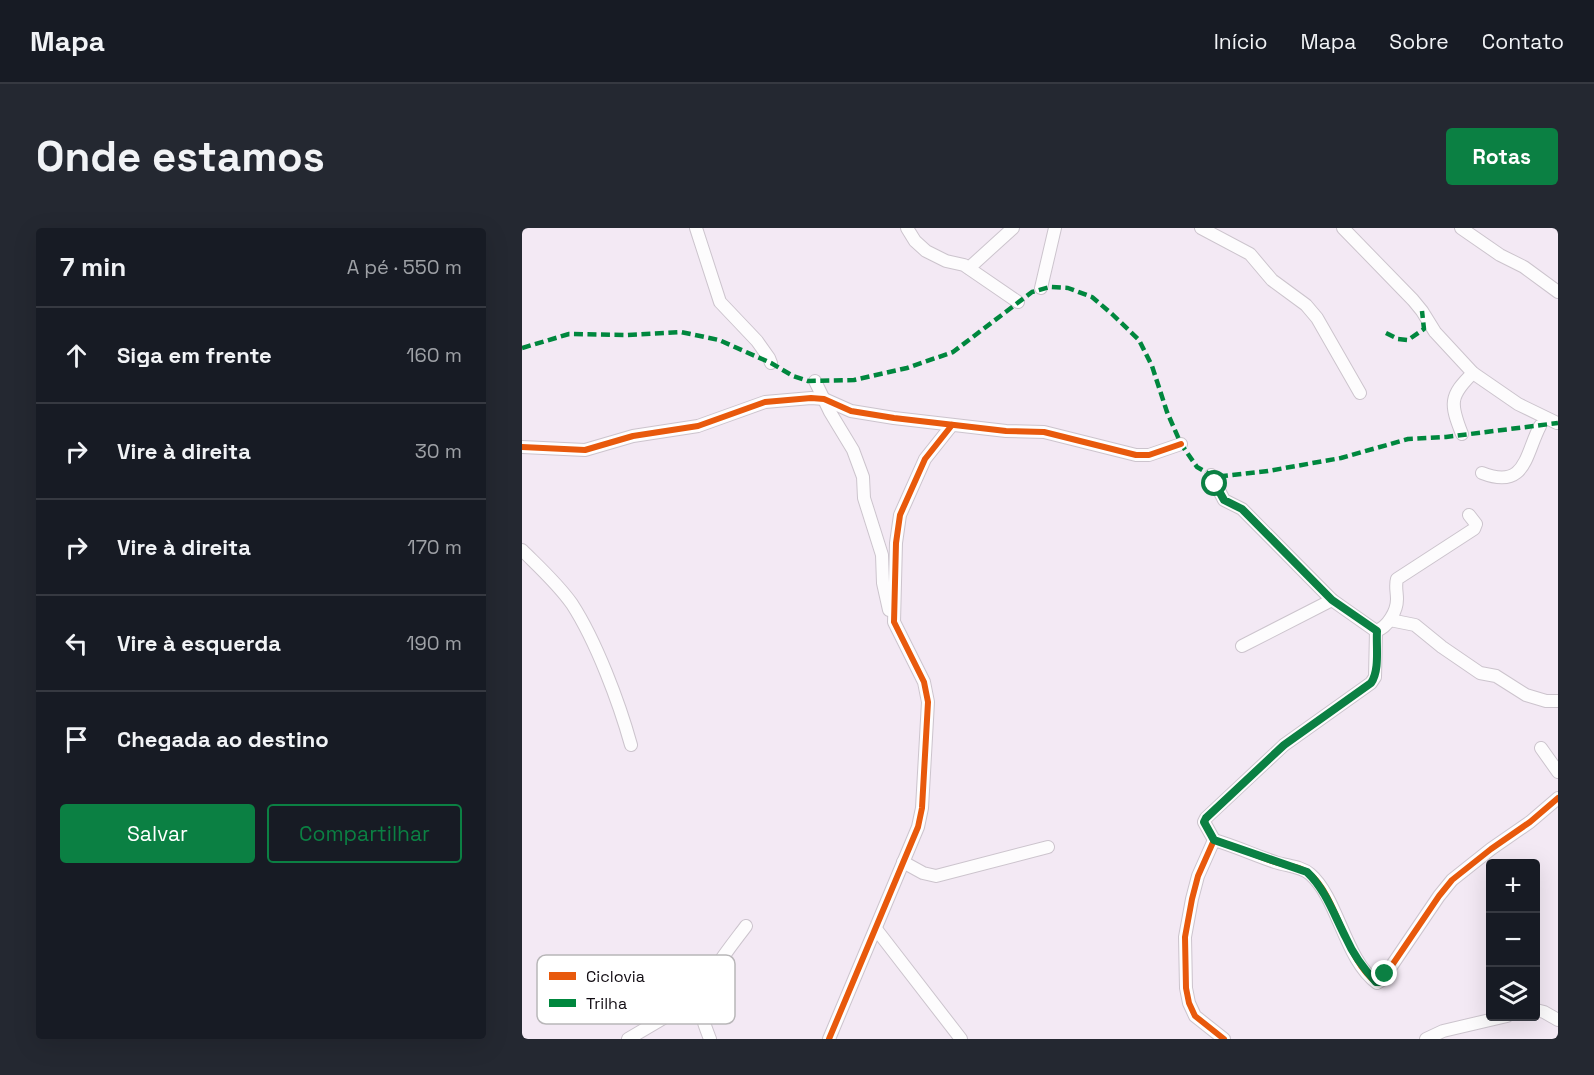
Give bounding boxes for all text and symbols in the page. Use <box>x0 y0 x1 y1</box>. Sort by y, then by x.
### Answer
text: Mapa <box>30 23 105 59</box>
text: Início <box>1214 28 1267 55</box>
text: Mapa <box>1300 28 1356 55</box>
text: Sobre <box>1389 28 1449 55</box>
text: Contato <box>1482 28 1564 55</box>
button: Rotas <box>1446 128 1558 185</box>
text: Onde estamos <box>36 130 325 183</box>
text: 7 min <box>60 250 126 284</box>
text: A pé · 550 m <box>347 254 462 280</box>
icon: ahead <box>60 339 93 372</box>
text: Siga em frente <box>117 341 272 369</box>
text: 160 m <box>406 342 462 368</box>
icon: right <box>60 435 93 468</box>
text: Vire à direita <box>117 437 251 465</box>
text: 30 m <box>415 438 462 464</box>
route start <box>1201 470 1227 496</box>
icon: right <box>60 531 93 564</box>
text: Vire à direita <box>117 533 251 561</box>
text: 170 m <box>407 534 462 560</box>
icon: left <box>60 627 93 660</box>
text: Vire à esquerda <box>117 629 281 657</box>
text: 190 m <box>406 630 462 656</box>
icon: arrive <box>60 723 93 756</box>
text: Chegada ao destino <box>117 725 329 753</box>
button: Salvar <box>60 804 255 863</box>
button: Compartilhar <box>267 804 462 863</box>
map controls <box>1486 859 1540 1021</box>
button: + <box>1486 859 1540 913</box>
button: − <box>1486 913 1540 967</box>
legend <box>537 955 735 1024</box>
route end <box>1371 960 1397 986</box>
text: Ciclovia <box>586 966 645 987</box>
button: layers <box>1486 967 1540 1021</box>
text: Trilha <box>586 993 627 1014</box>

